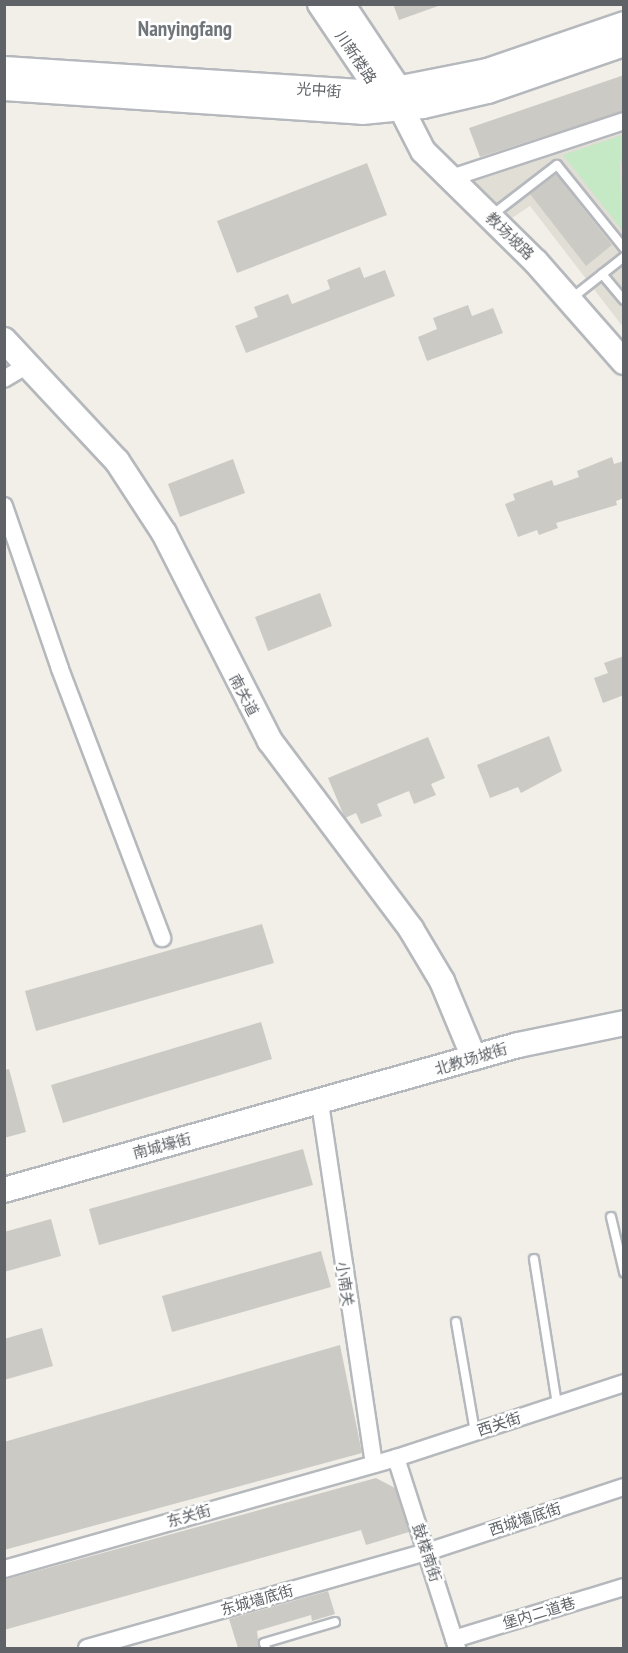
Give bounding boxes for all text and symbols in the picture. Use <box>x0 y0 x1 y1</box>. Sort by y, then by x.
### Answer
district label: Nanyingfang <box>138 16 232 42</box>
street label: 川新楼路 <box>332 27 380 87</box>
street label: 光中街 <box>296 79 342 101</box>
street label: 教场坡路 <box>482 209 538 263</box>
street label: 南关道 <box>225 671 263 719</box>
street label: 北教场坡街 <box>433 1039 509 1079</box>
street label: 南城壕街 <box>131 1130 193 1162</box>
street label: 小南关 <box>333 1260 357 1308</box>
street label: 西关街 <box>475 1408 523 1440</box>
street label: 西城墙底街 <box>487 1499 563 1539</box>
street label: 东关街 <box>165 1501 213 1531</box>
street label: 鼓楼南街 <box>409 1522 445 1584</box>
street label: 东城墙底街 <box>218 1581 296 1619</box>
street label: 堡内二道巷 <box>501 1593 577 1633</box>

